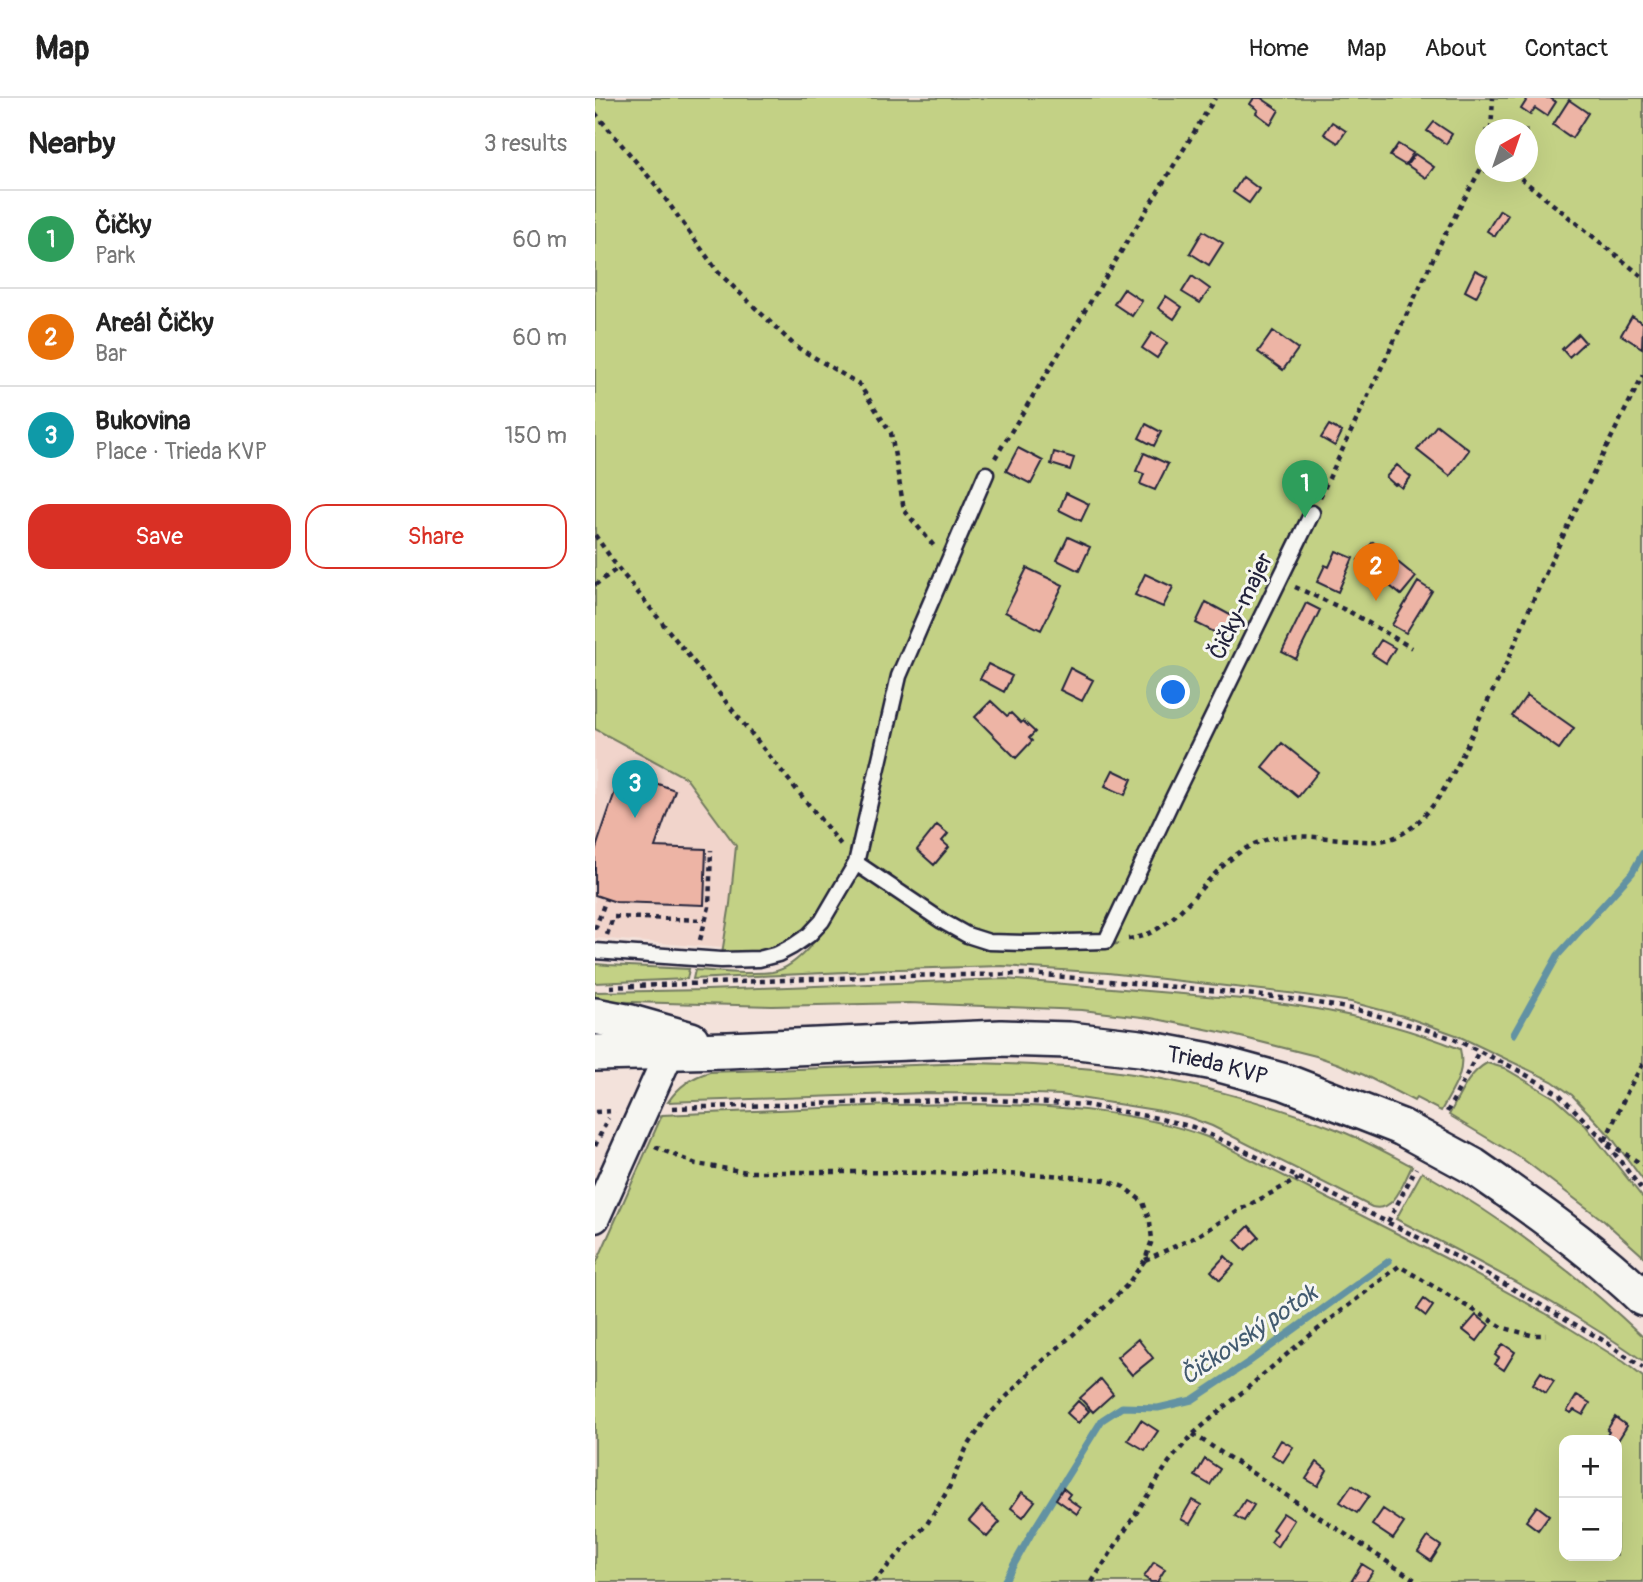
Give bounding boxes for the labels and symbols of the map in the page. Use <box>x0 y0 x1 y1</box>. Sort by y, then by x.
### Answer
north arrow <box>1475 119 1538 182</box>
pin: 1 <box>1282 460 1328 518</box>
pin: 2 <box>1353 543 1399 601</box>
street label: Čičky-majer <box>1203 548 1279 664</box>
your location <box>1156 675 1190 709</box>
pin: 3 <box>612 760 658 818</box>
street label: Trieda KVP <box>1165 1039 1271 1091</box>
water label: Čičkovský potok <box>1175 1277 1324 1391</box>

